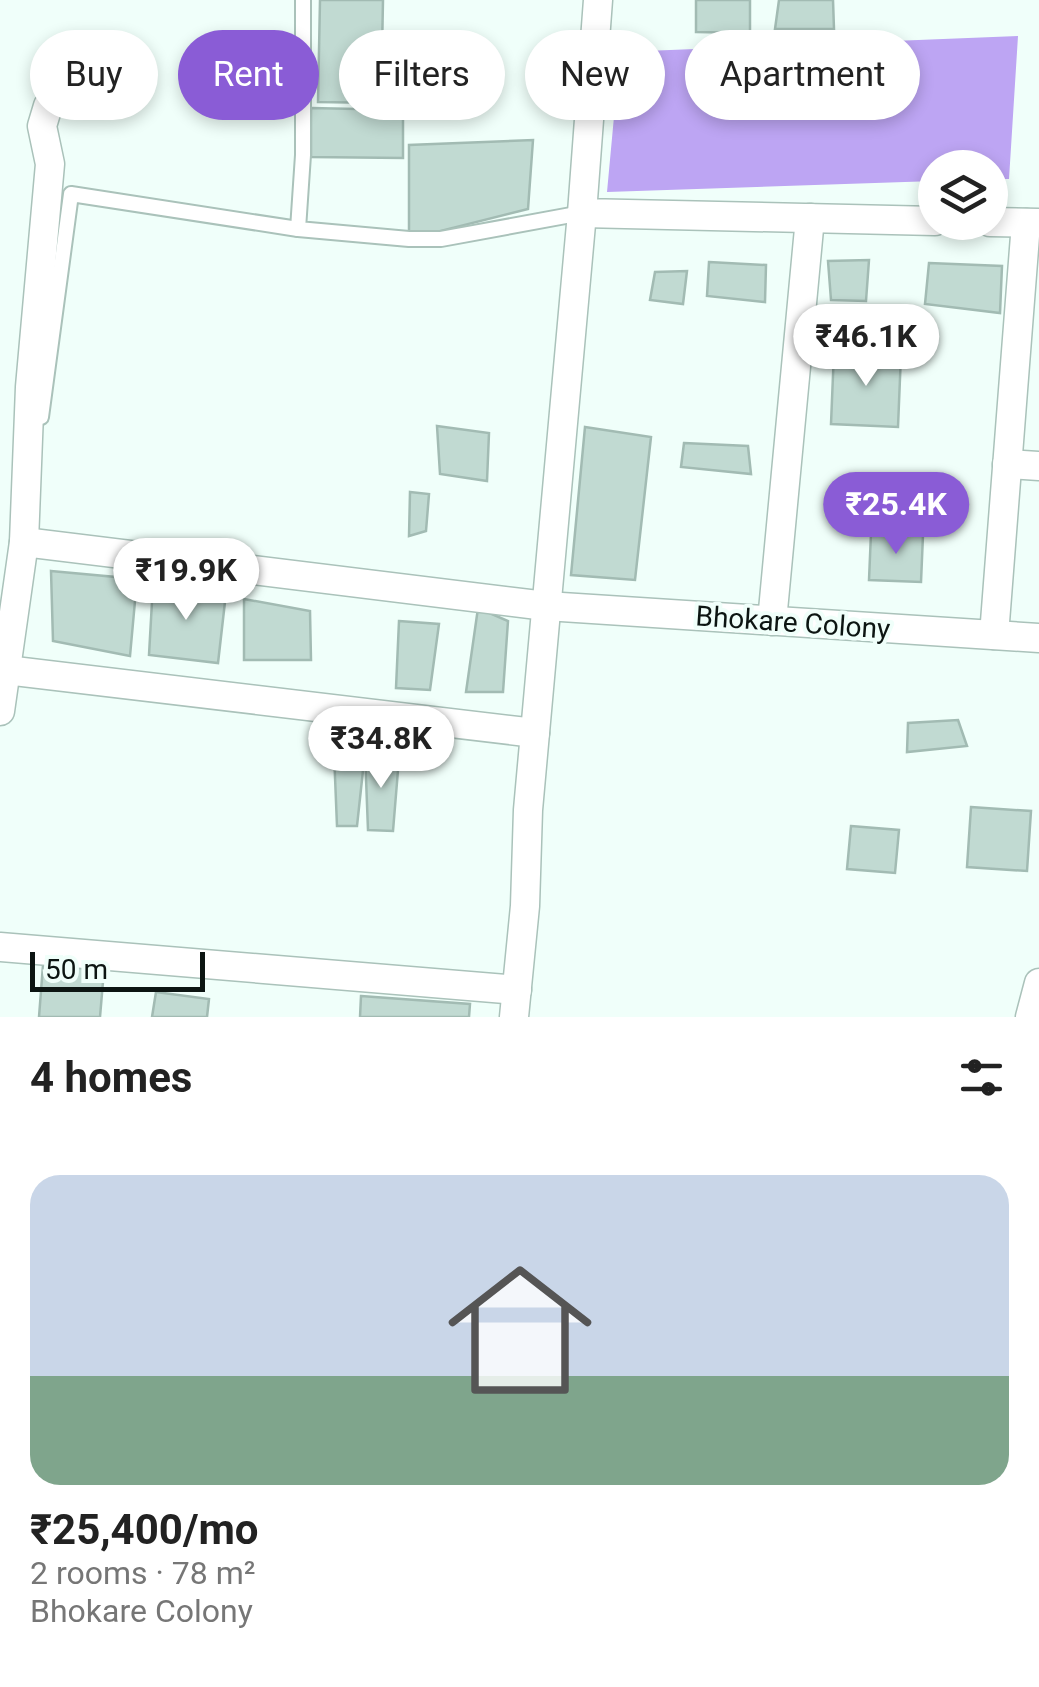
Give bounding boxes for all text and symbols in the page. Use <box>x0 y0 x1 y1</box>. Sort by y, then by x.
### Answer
chip: Buy <box>30 30 158 120</box>
chip: Rent <box>178 30 319 120</box>
chip: Filters <box>339 30 505 120</box>
chip: New <box>525 30 665 120</box>
chip: Apartment <box>685 30 920 120</box>
map controls <box>918 150 1008 240</box>
button: layers <box>918 150 1008 240</box>
pin: ₹46.1K <box>785 304 947 389</box>
text: ₹46.1K <box>815 317 917 355</box>
pin: ₹25.4K <box>815 472 977 557</box>
text: ₹25.4K <box>845 485 947 523</box>
pin: ₹19.9K <box>105 538 267 623</box>
text: ₹19.9K <box>135 551 237 589</box>
street label: Bhokare Colony <box>695 599 891 646</box>
pin: ₹34.8K <box>300 706 462 791</box>
text: ₹34.8K <box>330 719 432 757</box>
scale bar <box>30 947 205 991</box>
text: 50 m <box>45 953 108 986</box>
icon: filters <box>954 1050 1009 1105</box>
text: 4 homes <box>30 1053 192 1102</box>
icon: home <box>430 1240 610 1420</box>
text: ₹25,400/mo <box>30 1505 259 1554</box>
text: 2 rooms · 78 m² <box>30 1554 255 1592</box>
text: Bhokare Colony <box>30 1592 253 1630</box>

